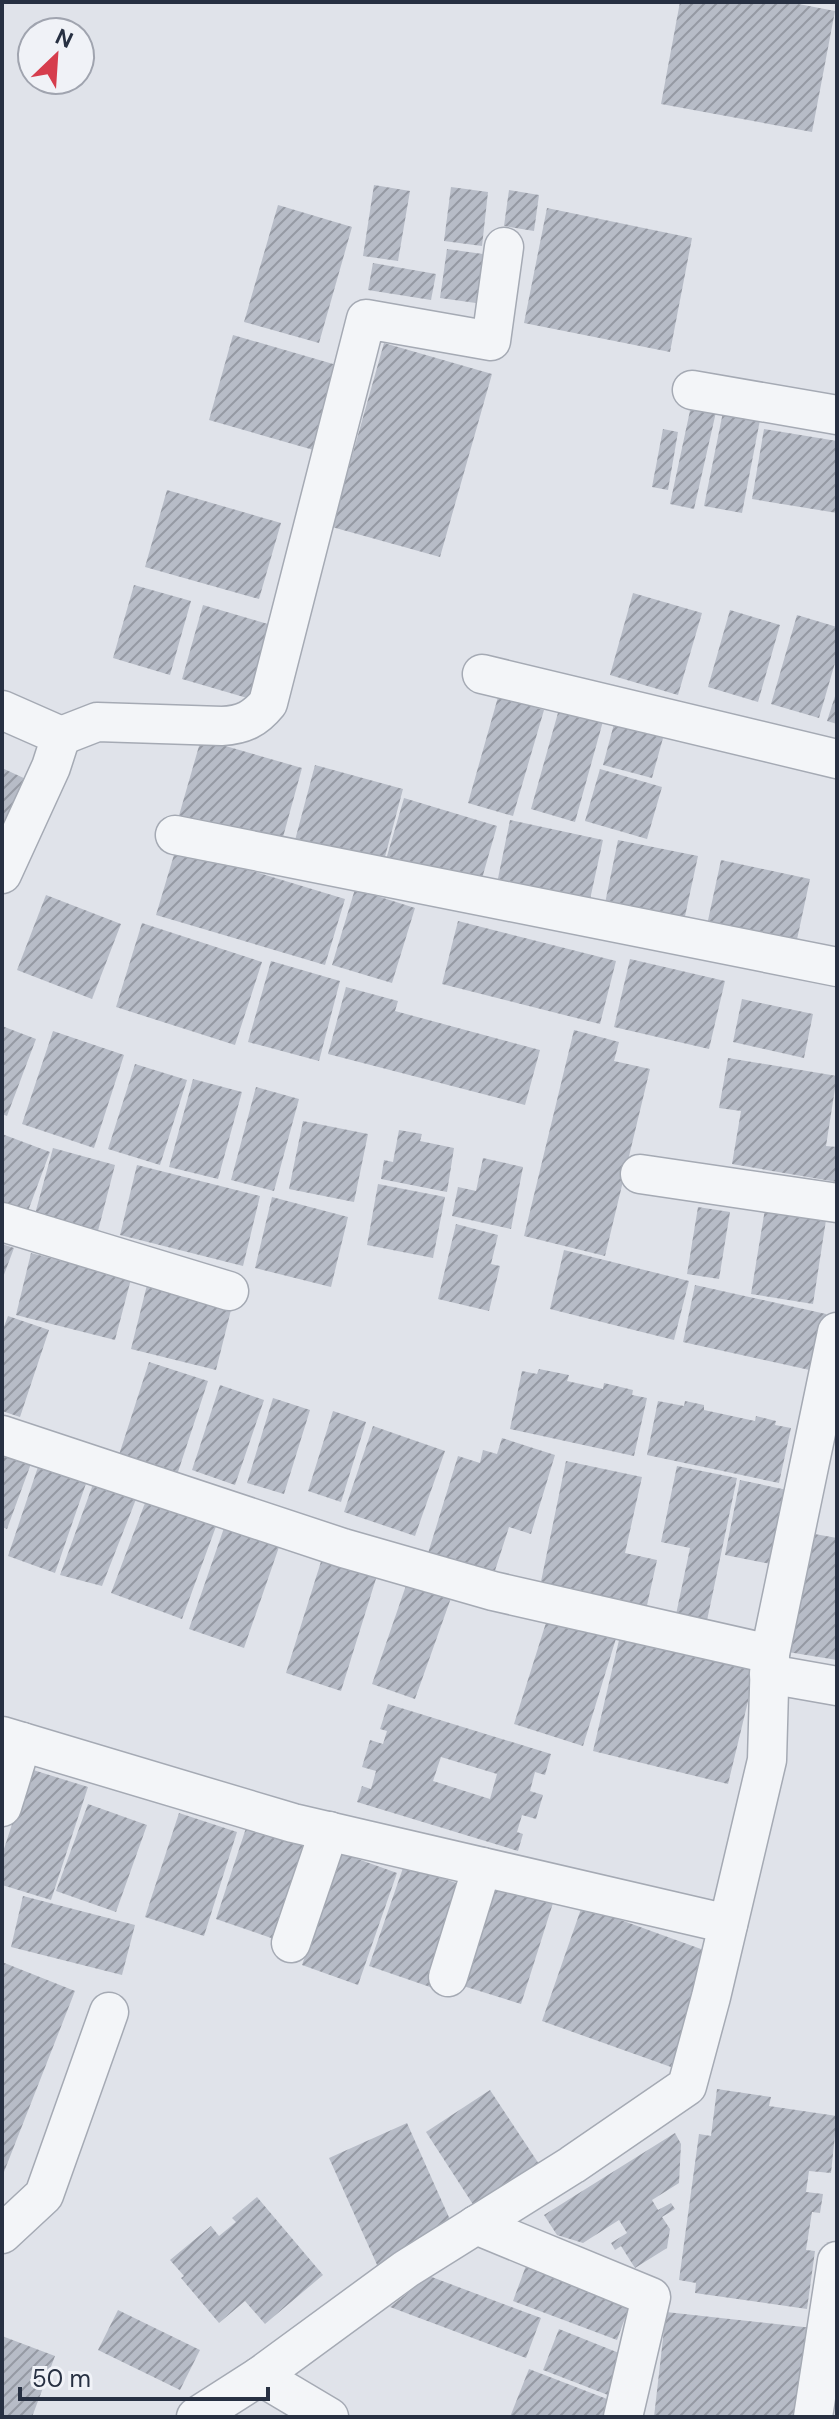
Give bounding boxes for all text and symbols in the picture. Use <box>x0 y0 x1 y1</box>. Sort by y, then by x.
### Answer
north arrow <box>16 16 96 96</box>
text: N <box>51 22 78 55</box>
scale bar <box>20 2351 268 2401</box>
text: 50 m <box>32 2363 91 2394</box>

